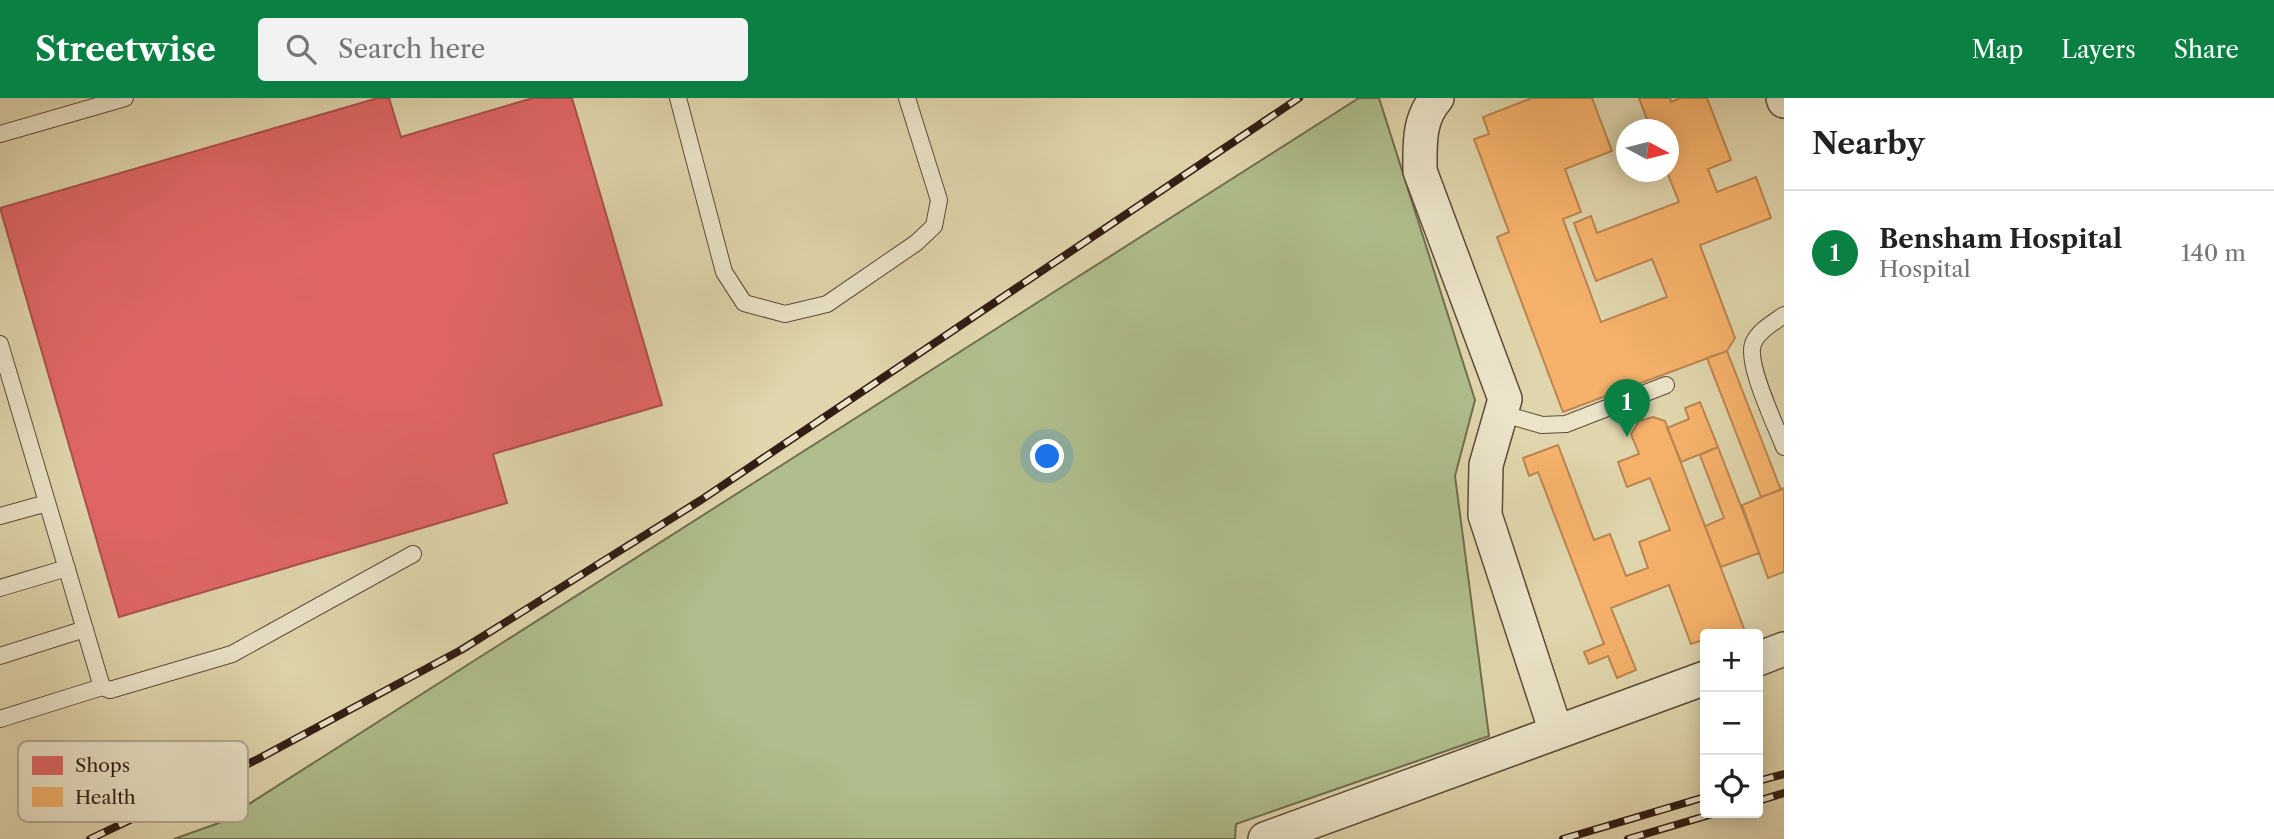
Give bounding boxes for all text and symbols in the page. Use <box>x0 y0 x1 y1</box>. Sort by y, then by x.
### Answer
search box <box>258 18 748 81</box>
text: Streetwise <box>35 29 216 70</box>
icon: search <box>282 30 320 68</box>
text: Search here <box>338 33 485 65</box>
text: Map <box>1972 35 2023 64</box>
text: Layers <box>2061 35 2136 64</box>
text: Share <box>2174 35 2239 64</box>
north arrow <box>1616 119 1679 182</box>
text: Nearby <box>1812 125 1925 162</box>
text: Bensham Hospital <box>1879 223 2122 255</box>
text: 1 <box>1830 239 1840 267</box>
text: 140 m <box>2181 239 2246 267</box>
text: Hospital <box>1879 255 1971 283</box>
pin: 1 <box>1604 379 1650 437</box>
your location <box>1030 439 1064 473</box>
map controls <box>1700 629 1763 818</box>
button: + <box>1700 629 1763 692</box>
button: − <box>1700 692 1763 755</box>
legend <box>18 741 248 822</box>
text: Shops <box>75 754 130 777</box>
button: locate <box>1700 755 1763 818</box>
text: Health <box>75 786 136 809</box>

